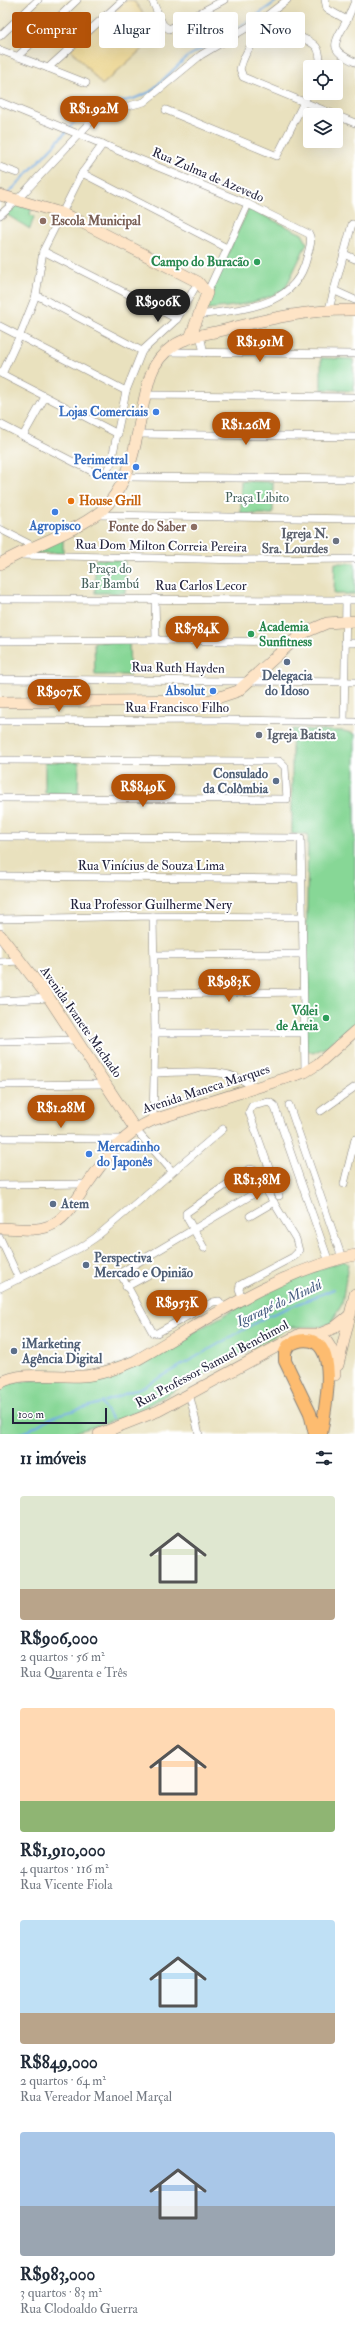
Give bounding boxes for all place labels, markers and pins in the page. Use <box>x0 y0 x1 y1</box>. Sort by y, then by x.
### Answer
pin: R$1.92M <box>57 96 131 130</box>
place label: Escola Municipal <box>51 213 141 230</box>
marker: Escola Municipal <box>38 216 48 226</box>
place label: Campo do Buracão <box>151 254 250 271</box>
marker: Campo do Buracão <box>252 257 262 267</box>
pin: R$906K <box>125 289 191 323</box>
pin: R$1.91M <box>223 329 297 363</box>
place label: Lojas Comerciais <box>59 404 149 420</box>
marker: Lojas Comerciais <box>151 407 161 417</box>
pin: R$1.26M <box>209 412 283 446</box>
place label: Perimetral Center <box>74 452 129 483</box>
marker: Perimetral Center <box>131 462 141 472</box>
place label: House Grill <box>79 493 142 509</box>
marker: House Grill <box>66 496 76 506</box>
marker: Agropisco <box>50 507 60 517</box>
place label: Agropisco <box>28 518 82 535</box>
place label: Fonte do Saber <box>108 519 187 535</box>
marker: Fonte do Saber <box>189 522 199 532</box>
place label: Igreja N. Sra. Lourdes <box>262 526 329 557</box>
marker: Igreja N. Sra. Lourdes <box>331 536 341 546</box>
pin: R$784K <box>164 616 230 650</box>
place label: Academia Sunfitness <box>258 619 313 650</box>
marker: Academia Sunfitness <box>246 629 256 639</box>
marker: Delegacia do Idoso <box>282 657 292 667</box>
place label: Delegacia do Idoso <box>262 668 313 699</box>
pin: R$907K <box>26 679 92 713</box>
place label: Absolut <box>165 683 206 699</box>
marker: Absolut <box>208 686 218 696</box>
place label: Igreja Batista <box>267 727 336 744</box>
marker: Igreja Batista <box>254 730 264 740</box>
place label: Consulado da Colômbia <box>203 766 269 797</box>
pin: R$849K <box>110 774 176 808</box>
marker: Consulado da Colômbia <box>271 776 281 786</box>
pin: R$983K <box>196 969 262 1003</box>
place label: Vólei de Areia <box>276 1003 319 1034</box>
marker: Vólei de Areia <box>321 1013 331 1023</box>
pin: R$1.28M <box>24 1095 98 1129</box>
place label: Mercadinho do Japonês <box>96 1139 161 1171</box>
marker: Mercadinho do Japonês <box>84 1149 94 1159</box>
pin: R$1.38M <box>220 1167 294 1201</box>
place label: Atem <box>60 1196 90 1212</box>
marker: Atem <box>48 1199 58 1209</box>
place label: Perspectiva Mercado e Opinião <box>93 1250 194 1282</box>
marker: Perspectiva Mercado e Opinião <box>81 1260 91 1270</box>
pin: R$953K <box>144 1290 210 1324</box>
place label: iMarketing Agência Digital <box>21 1336 103 1368</box>
marker: iMarketing Agência Digital <box>9 1346 19 1356</box>

